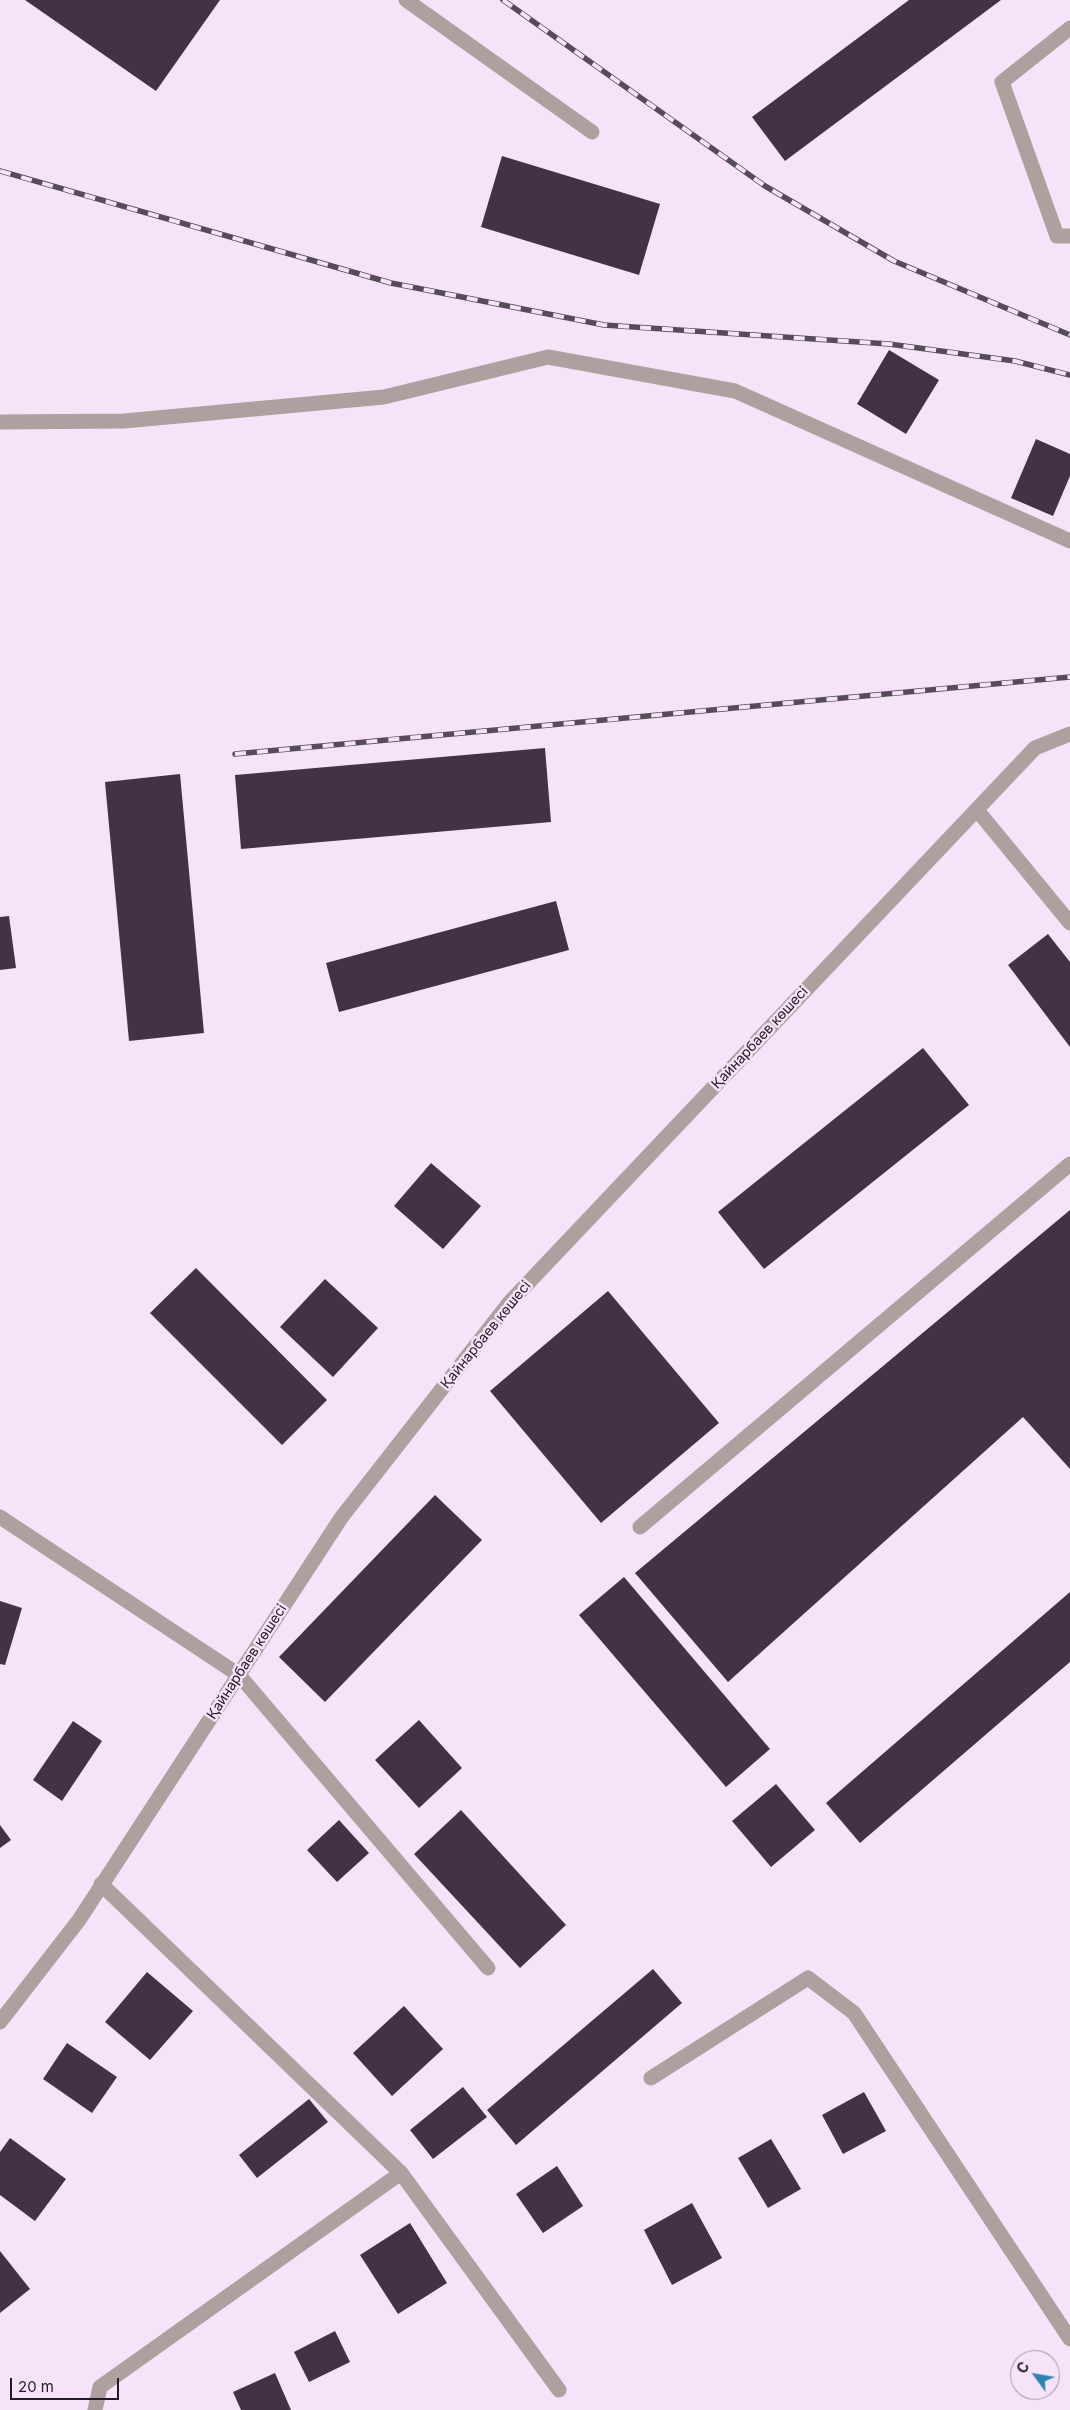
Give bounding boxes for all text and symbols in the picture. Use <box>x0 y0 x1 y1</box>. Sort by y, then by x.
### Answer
street label: Қайнарбаев көшесі <box>708 983 812 1093</box>
street label: Қайнарбаев көшесі <box>437 1278 535 1392</box>
street label: Қайнарбаев көшесі <box>204 1601 290 1723</box>
north arrow <box>1010 2350 1060 2400</box>
text: С <box>1013 2358 1033 2376</box>
scale bar <box>12 2368 121 2400</box>
text: 20 m <box>18 2377 54 2396</box>

